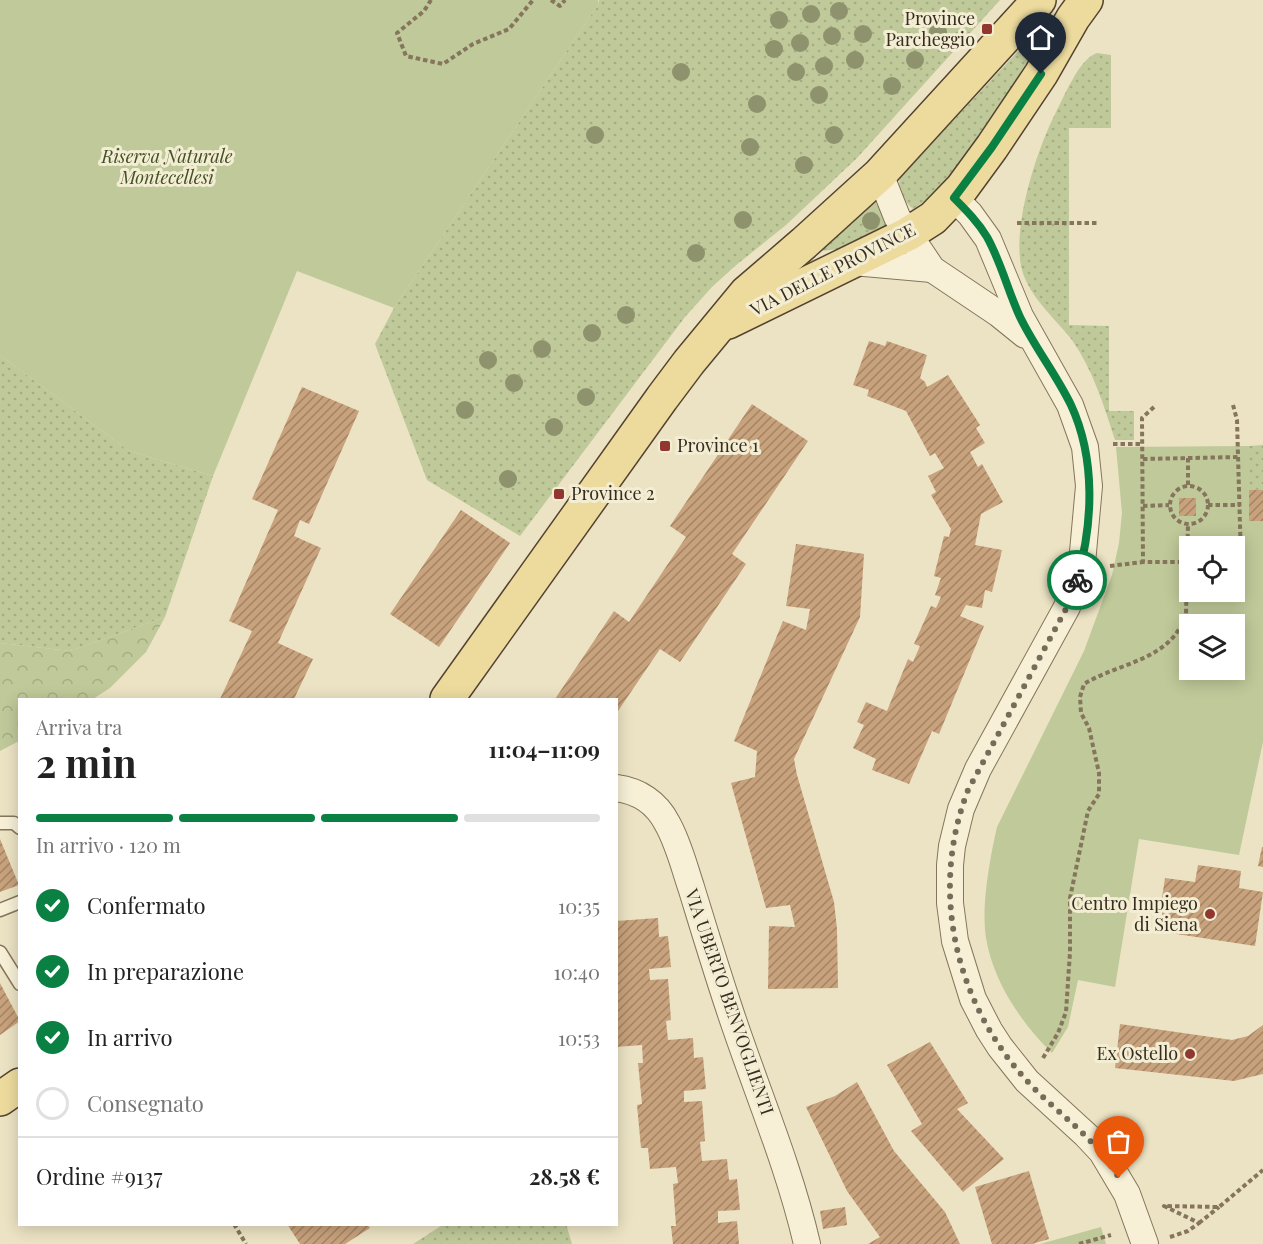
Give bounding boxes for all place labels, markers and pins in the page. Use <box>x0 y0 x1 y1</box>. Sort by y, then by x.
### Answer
place label: Province Parcheggio <box>885 6 975 51</box>
pin <box>1015 12 1066 74</box>
marker: Province Parcheggio <box>980 22 994 36</box>
place label: Province 1 <box>677 433 759 457</box>
marker: Province 1 <box>658 439 672 453</box>
place label: Province 2 <box>571 481 655 505</box>
marker: Province 2 <box>552 487 566 501</box>
place label: Centro Impiego di Siena <box>1071 891 1198 936</box>
marker: Centro Impiego di Siena <box>1203 907 1217 921</box>
place label: Ex Ostello <box>1097 1041 1178 1065</box>
marker: Ex Ostello <box>1183 1047 1197 1061</box>
pin <box>1093 1116 1144 1178</box>

